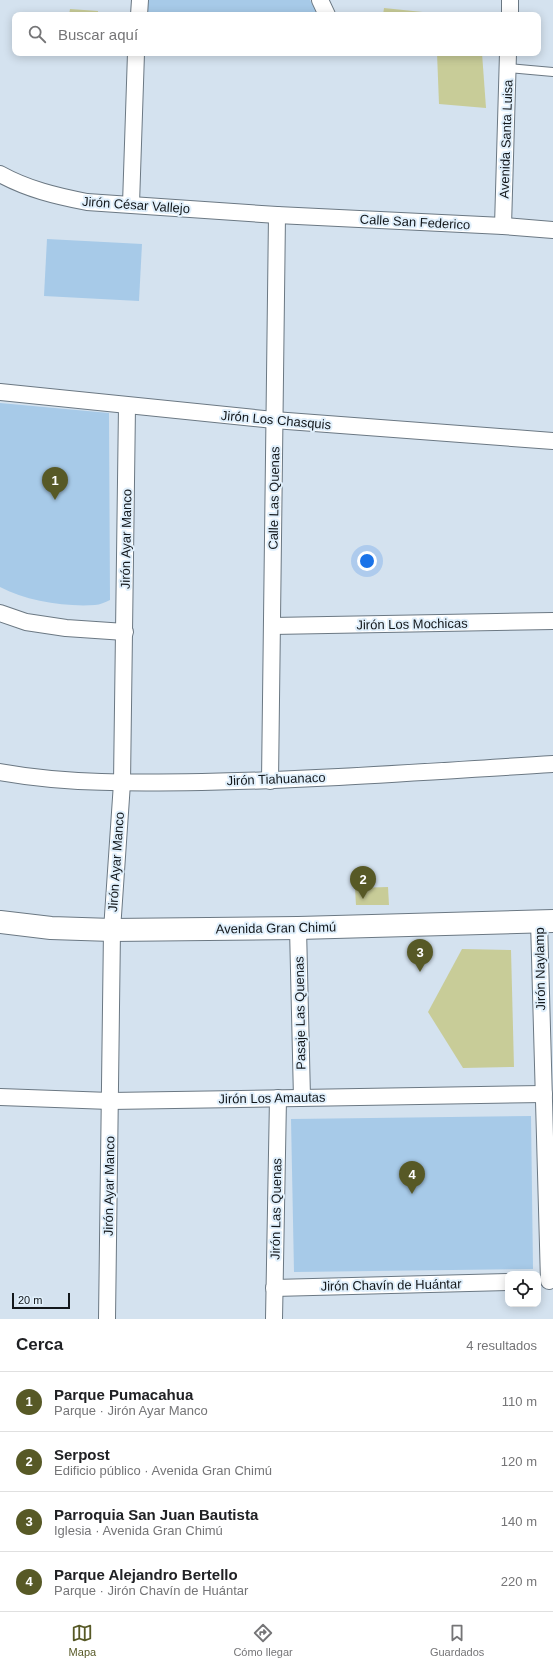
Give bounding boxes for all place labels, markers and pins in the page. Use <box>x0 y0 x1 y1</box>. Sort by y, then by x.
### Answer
pin: 1 <box>42 467 68 500</box>
pin: 2 <box>350 866 376 899</box>
pin: 3 <box>407 939 433 972</box>
pin: 4 <box>399 1161 425 1194</box>

